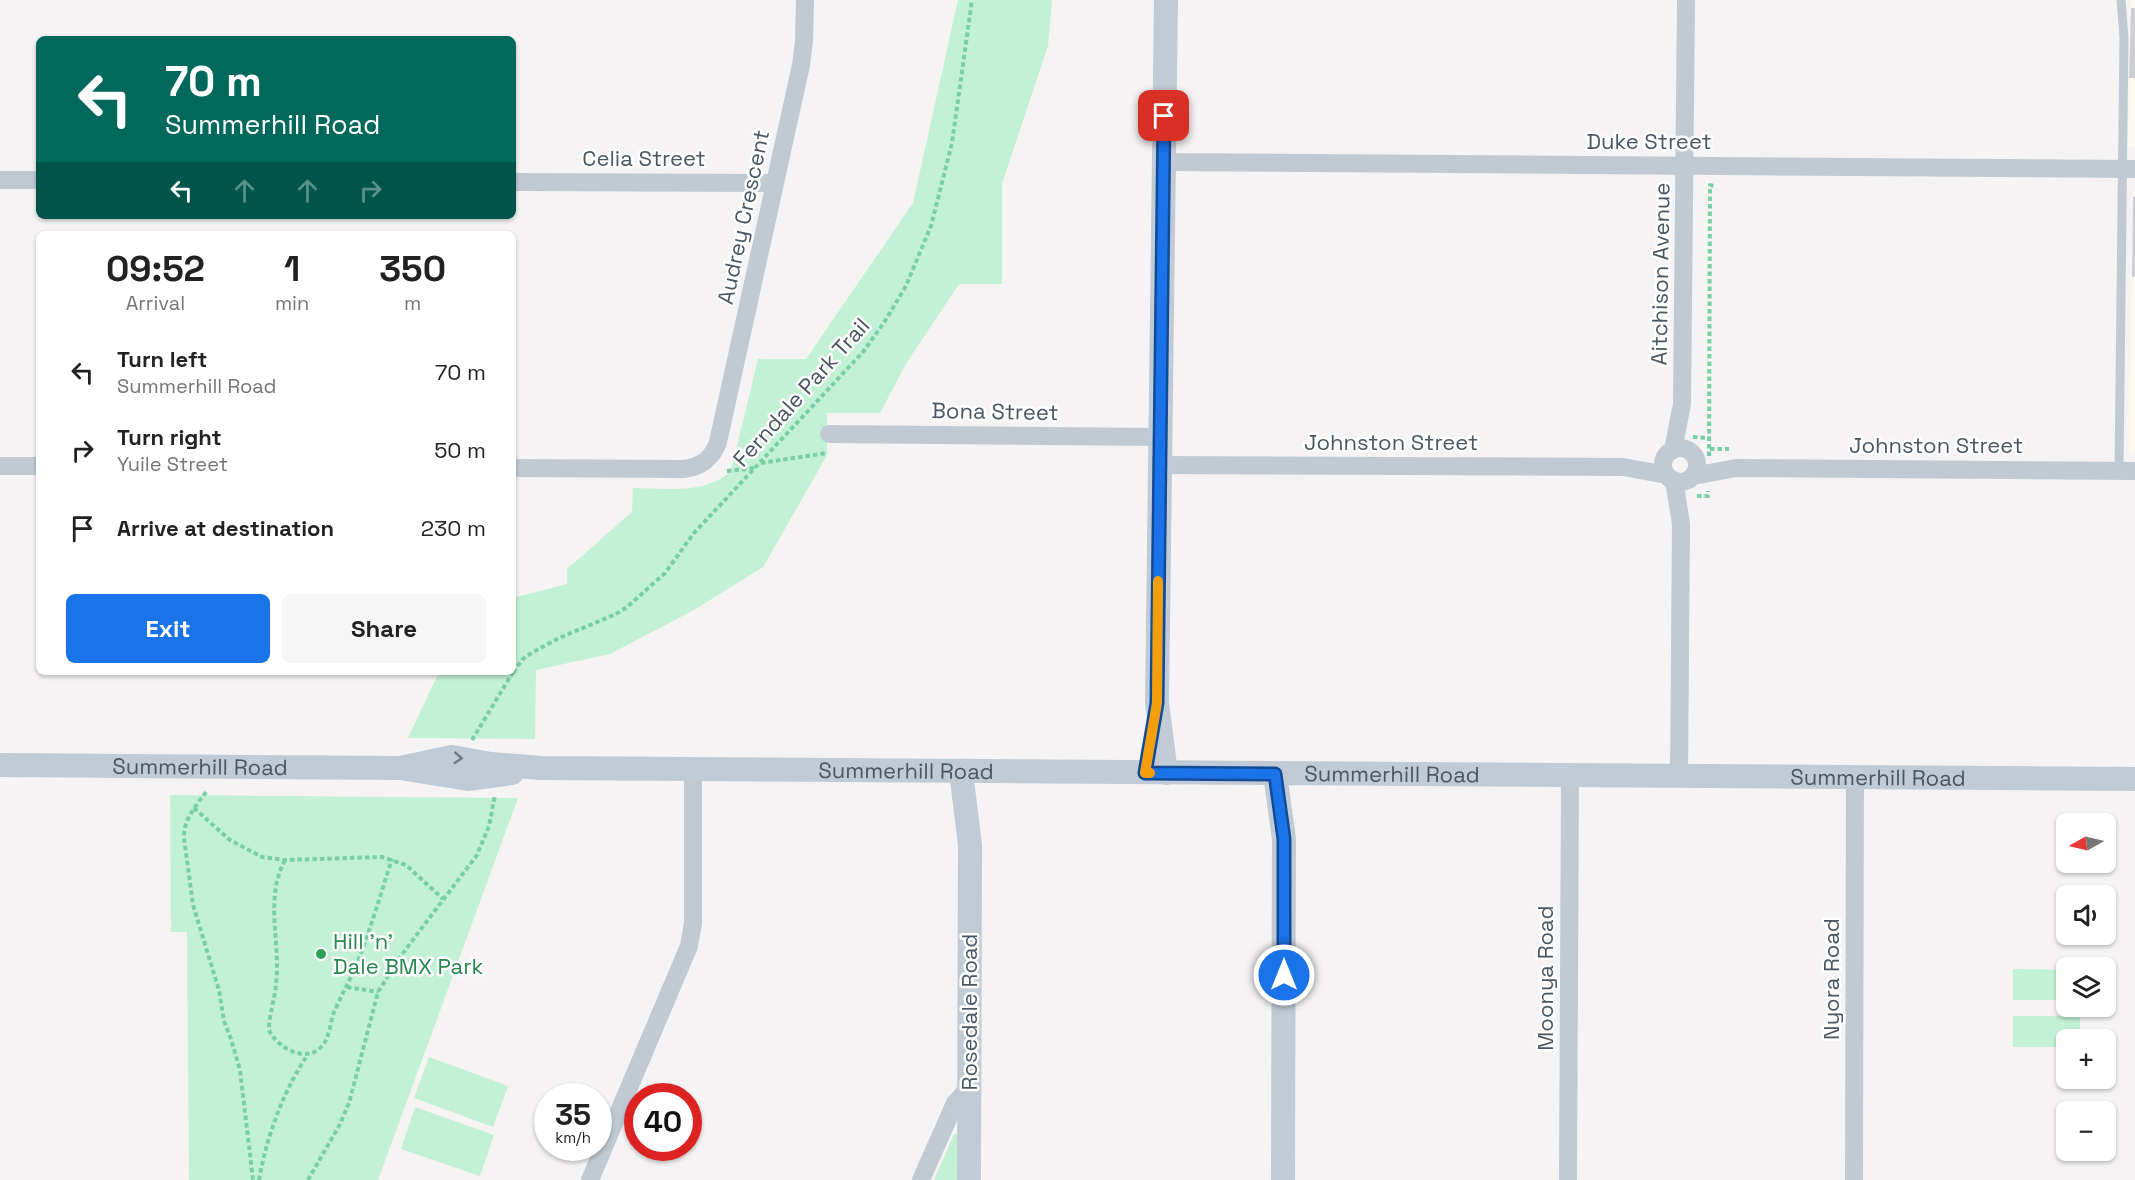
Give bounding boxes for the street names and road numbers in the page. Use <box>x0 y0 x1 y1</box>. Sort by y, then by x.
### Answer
street label: Audrey Crescent <box>711 127 775 307</box>
street label: Duke Street <box>1586 127 1712 155</box>
street label: Celia Street <box>582 144 706 172</box>
street label: Aitchison Avenue <box>1644 182 1676 366</box>
street label: Ferndale Park Trail <box>727 312 875 472</box>
street label: Bona Street <box>931 396 1059 426</box>
street label: Johnston Street <box>1304 428 1478 456</box>
street label: Johnston Street <box>1849 431 2023 459</box>
street label: Summerhill Road <box>112 752 288 781</box>
street label: Summerhill Road <box>818 756 994 785</box>
street label: Summerhill Road <box>1304 759 1480 788</box>
street label: Summerhill Road <box>1790 763 1966 792</box>
street label: Moonya Road <box>1531 905 1559 1051</box>
street label: Nyora Road <box>1817 918 1845 1040</box>
street label: Rosedale Road <box>955 934 983 1090</box>

